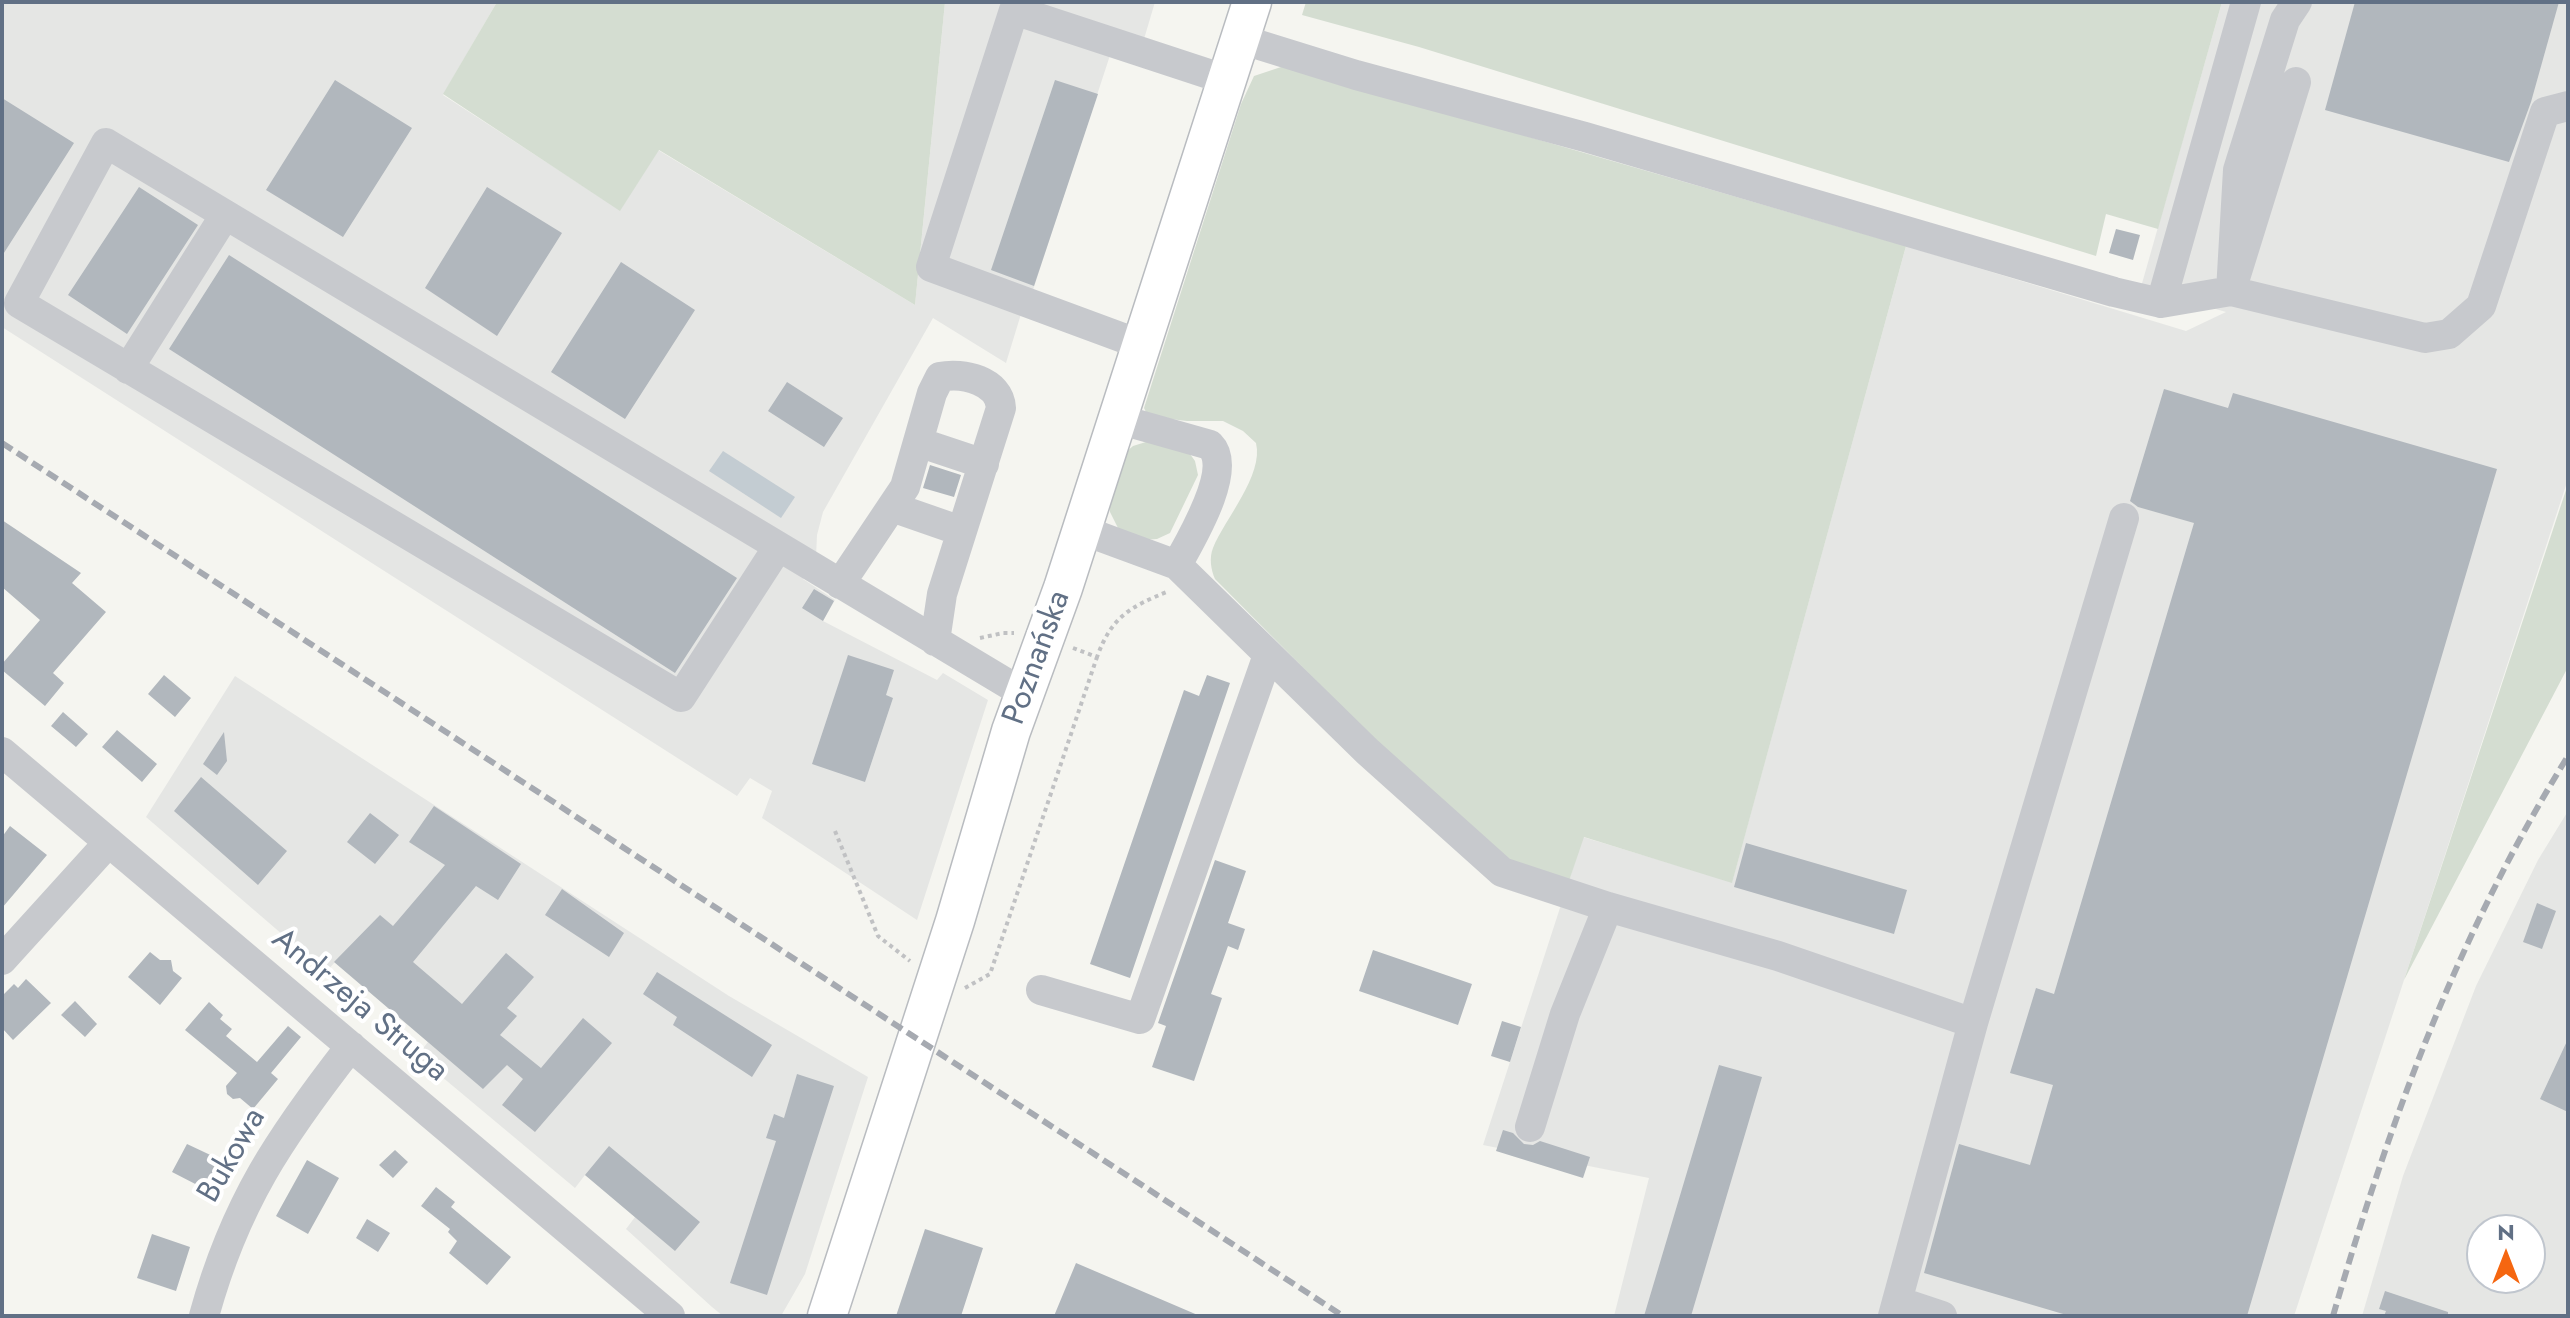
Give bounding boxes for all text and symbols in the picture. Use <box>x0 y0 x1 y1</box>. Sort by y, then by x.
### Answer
street label: Poznańska <box>996 586 1080 730</box>
street label: Andrzeja Struga <box>263 921 455 1091</box>
street label: Bukowa <box>191 1102 275 1210</box>
north arrow <box>2466 1214 2546 1294</box>
text: N <box>2497 1216 2515 1248</box>

